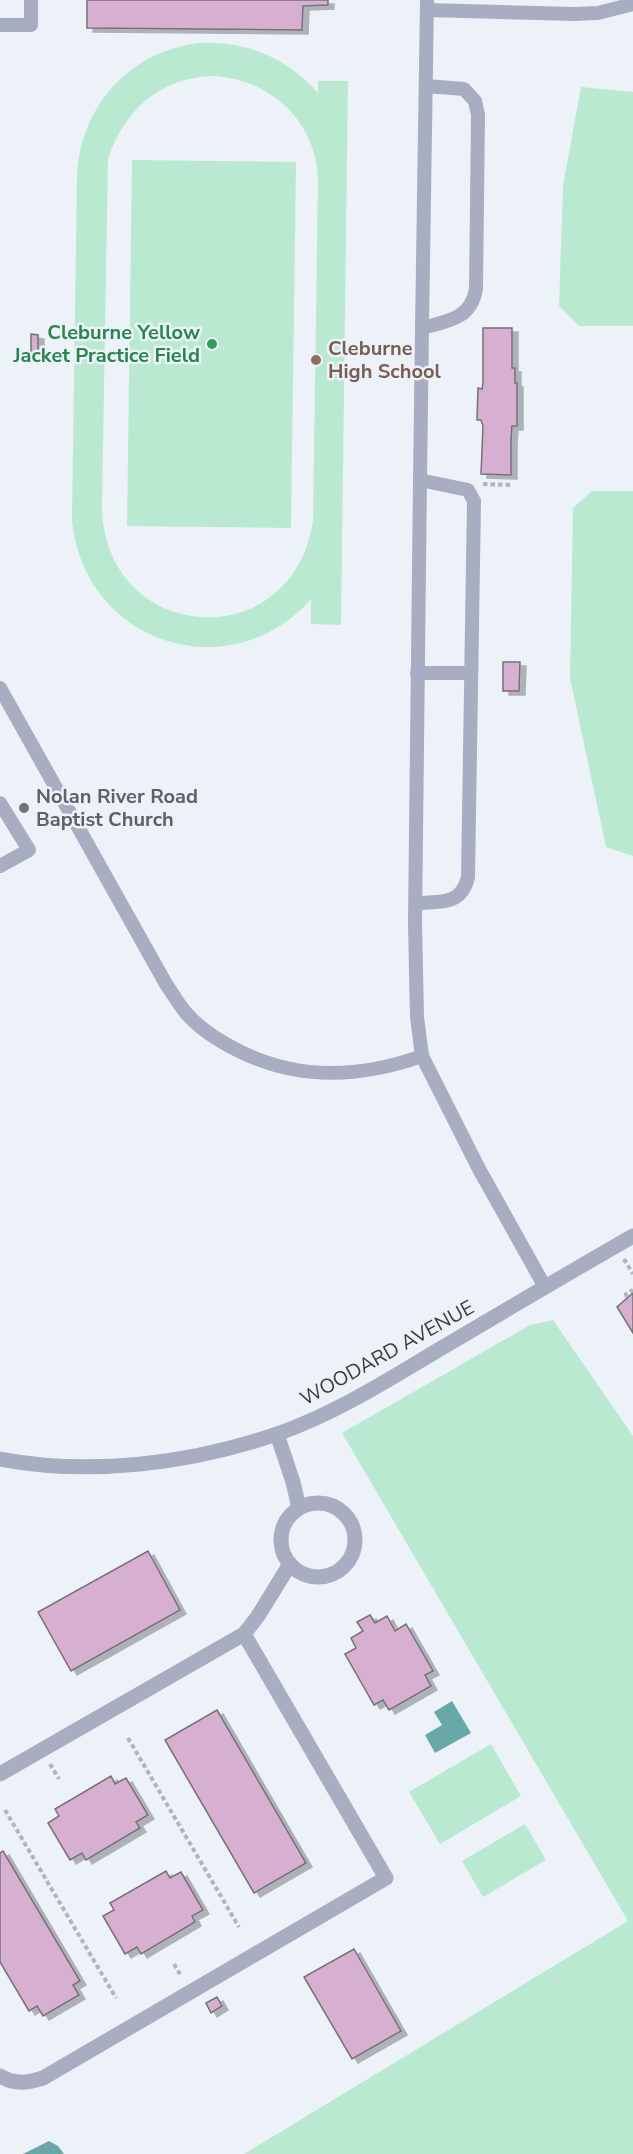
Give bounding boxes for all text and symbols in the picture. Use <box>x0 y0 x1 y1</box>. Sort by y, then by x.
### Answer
place label: Cleburne Yellow Jacket Practice Field <box>12 319 200 369</box>
place label: Cleburne High School <box>328 335 442 385</box>
marker: Cleburne Yellow Jacket Practice Field <box>205 337 219 351</box>
marker: Cleburne High School <box>309 353 323 367</box>
place label: Nolan River Road Baptist Church <box>36 783 198 833</box>
marker: Nolan River Road Baptist Church <box>17 801 31 815</box>
street label: WOODARD AVENUE <box>295 1294 479 1412</box>

